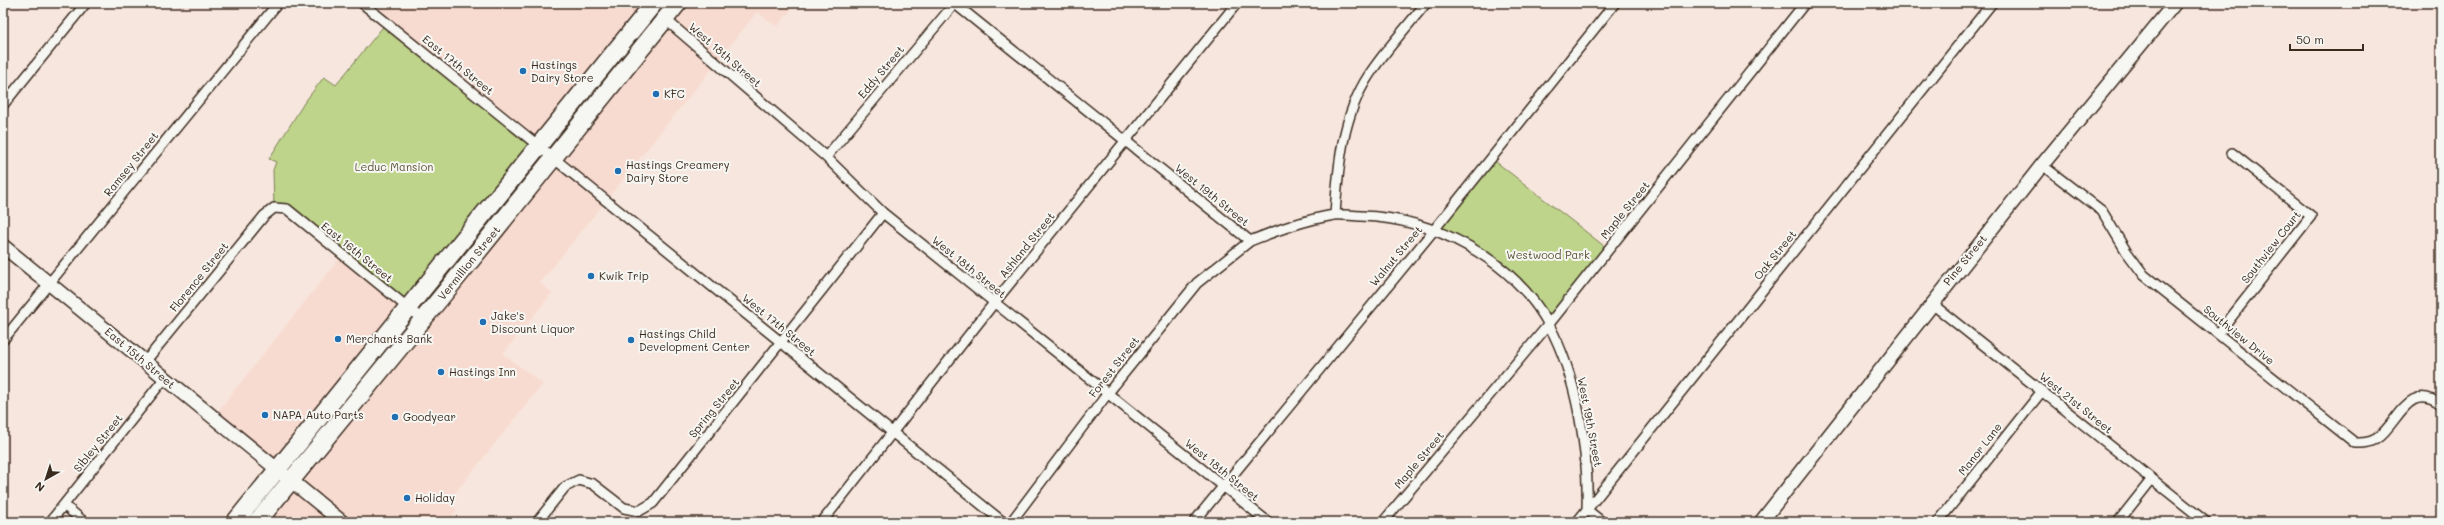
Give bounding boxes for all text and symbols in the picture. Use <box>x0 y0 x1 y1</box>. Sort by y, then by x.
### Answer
street label: West 18th Street <box>686 19 765 90</box>
scale bar <box>2290 26 2363 52</box>
street label: East 17th Street <box>420 31 497 98</box>
text: 50 m <box>2296 31 2324 47</box>
street label: Eddy Street <box>854 42 907 101</box>
place label: Hastings Dairy Store <box>531 57 594 85</box>
marker: Hastings Dairy Store <box>518 66 528 76</box>
place label: KFC <box>664 86 685 101</box>
marker: KFC <box>651 89 661 99</box>
street label: Ramsey Street <box>100 128 161 199</box>
place label: Hastings Creamery Dairy Store <box>626 157 730 185</box>
park label: Leduc Mansion <box>355 159 433 174</box>
street label: West 19th Street <box>1172 160 1253 229</box>
marker: Hastings Creamery Dairy Store <box>613 166 623 176</box>
street label: Maple Street <box>1597 177 1653 242</box>
street label: Southview Court <box>2237 207 2304 286</box>
street label: Ashland Street <box>995 209 1058 281</box>
street label: East 16th Street <box>318 218 396 285</box>
street label: Vermillion Street <box>434 222 503 303</box>
street label: Walnut Street <box>1366 222 1425 289</box>
street label: Oak Street <box>1750 227 1799 283</box>
street label: Pine Street <box>1939 231 1990 288</box>
street label: West 18th Street <box>929 232 1010 301</box>
street label: Florence Street <box>166 239 231 315</box>
park label: Westwood Park <box>1506 247 1590 262</box>
place label: Kwik Trip <box>599 268 649 283</box>
marker: Kwik Trip <box>586 271 596 281</box>
street label: West 17th Street <box>739 290 819 359</box>
street label: Southview Drive <box>2201 301 2278 368</box>
place label: Jake's Discount Liquor <box>491 308 575 336</box>
marker: Jake's Discount Liquor <box>478 317 488 327</box>
street label: East 15th Street <box>102 324 179 392</box>
place label: Hastings Child Development Center <box>639 326 750 354</box>
place label: Merchants Bank <box>346 331 432 346</box>
street label: Forest Street <box>1085 333 1142 400</box>
marker: Merchants Bank <box>333 334 343 344</box>
marker: Hastings Child Development Center <box>626 335 636 345</box>
place label: Hastings Inn <box>449 364 516 379</box>
marker: Hastings Inn <box>436 367 446 377</box>
street label: West 21st Street <box>2037 368 2116 437</box>
street label: Spring Street <box>685 375 742 441</box>
street label: West 19th Street <box>1574 376 1607 468</box>
place label: NAPA Auto Parts <box>273 407 364 422</box>
place label: Goodyear <box>403 409 456 424</box>
street label: Sibley Street <box>70 410 126 475</box>
marker: NAPA Auto Parts <box>260 410 270 420</box>
marker: Goodyear <box>390 412 400 422</box>
street label: Manor Lane <box>1954 419 2005 478</box>
street label: Maple Street <box>1390 428 1447 492</box>
street label: West 18th Street <box>1182 435 1263 504</box>
north arrow <box>26 459 66 499</box>
text: N <box>31 479 47 496</box>
place label: Holiday <box>415 490 455 505</box>
marker: Holiday <box>402 493 412 503</box>

